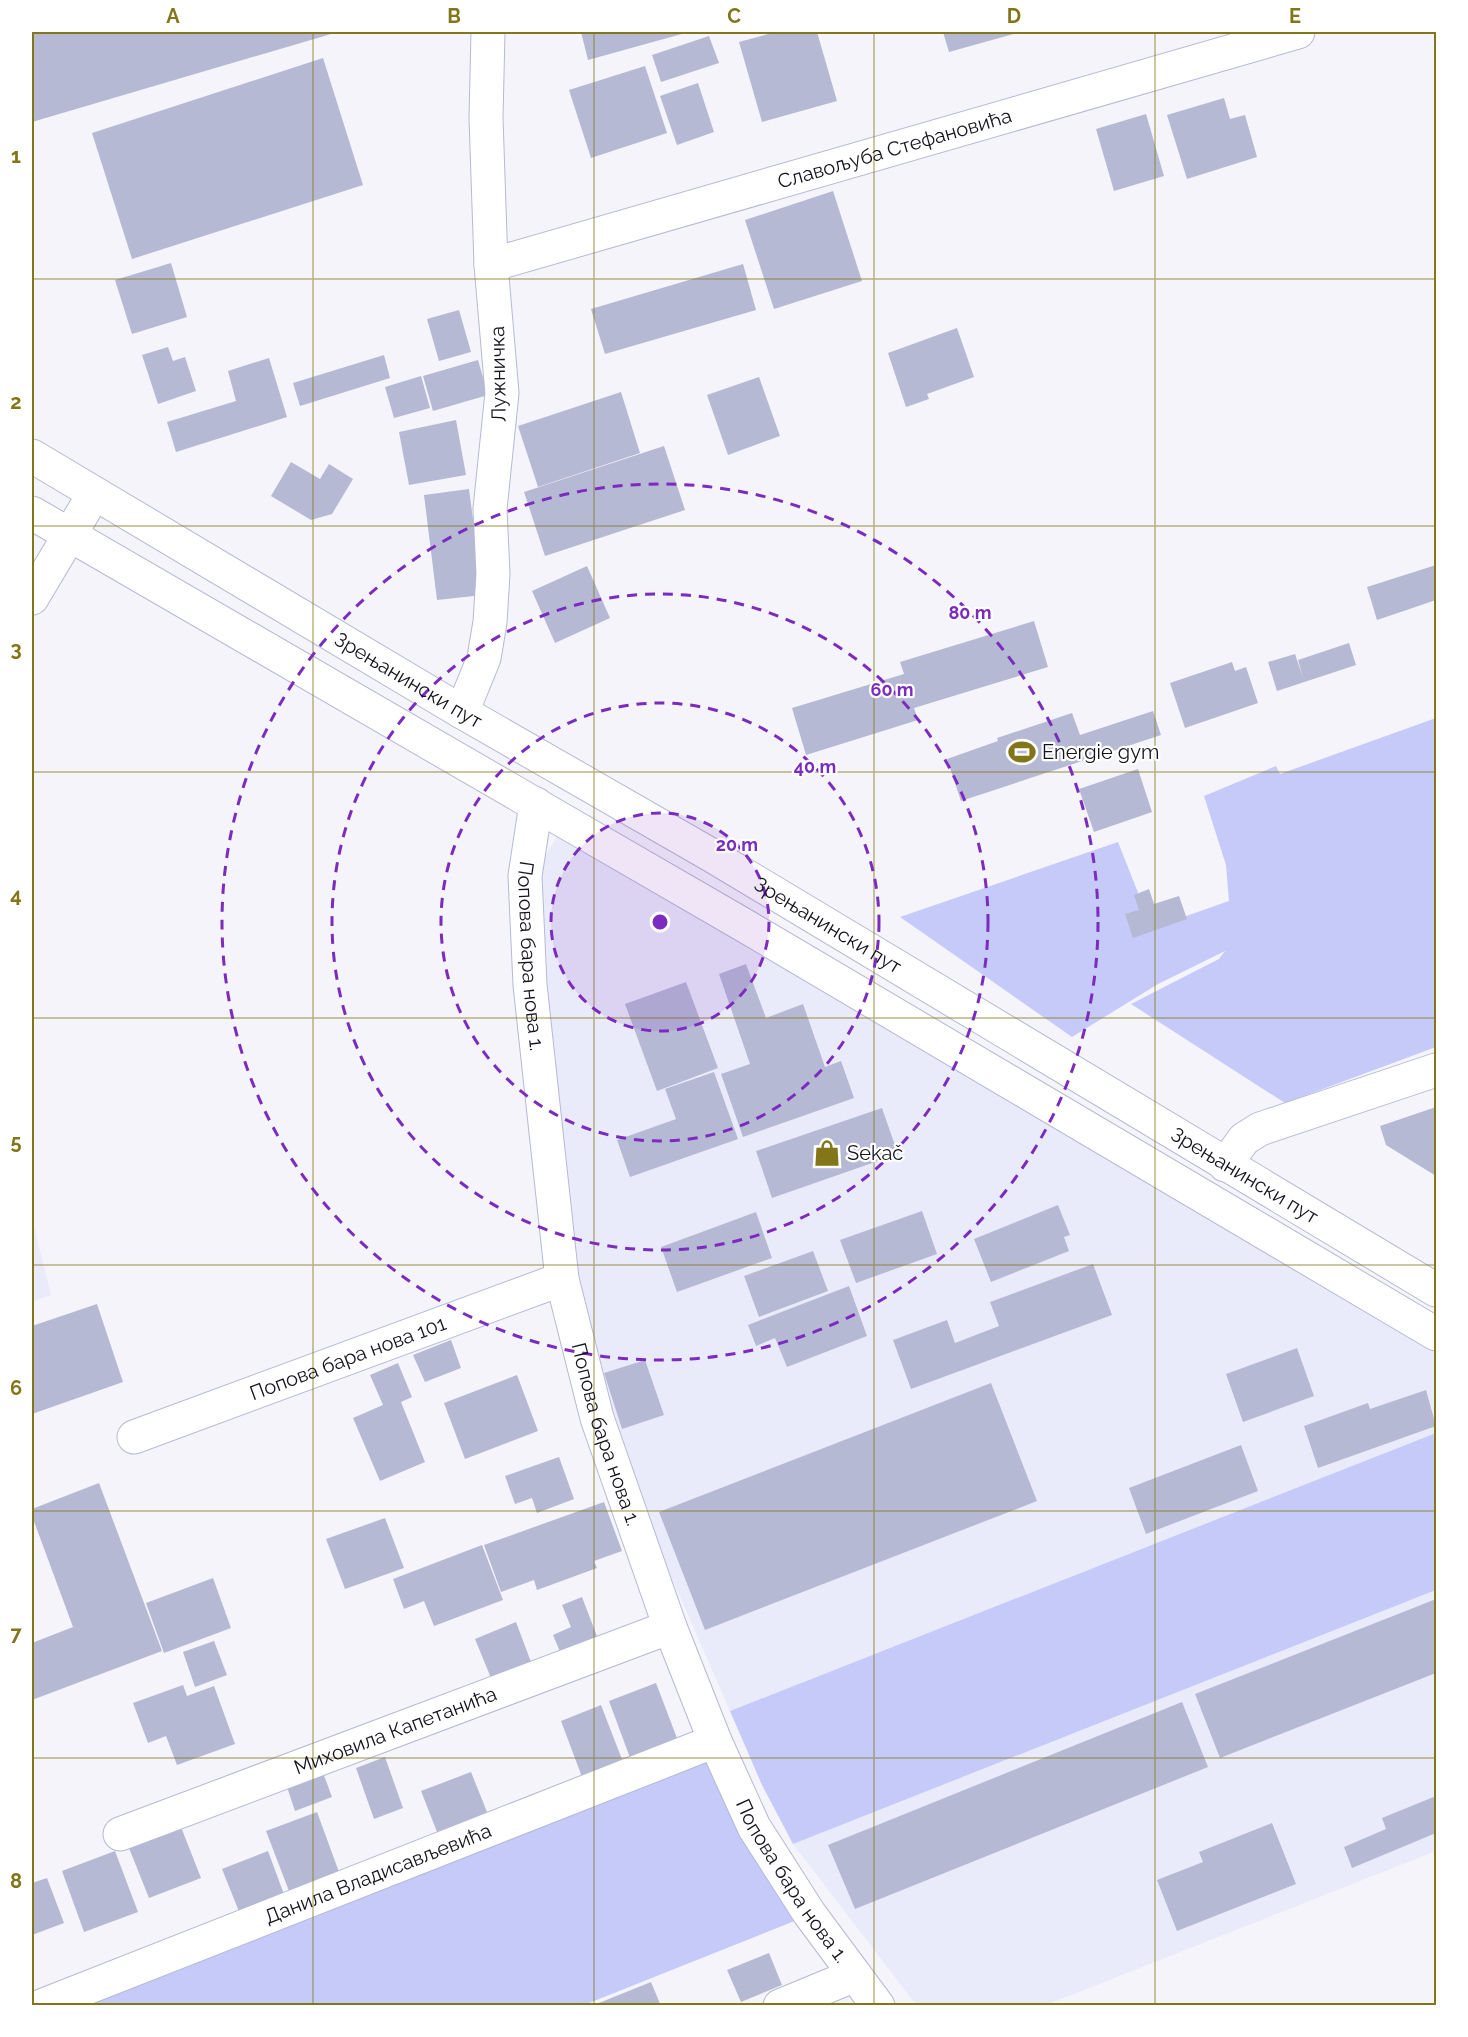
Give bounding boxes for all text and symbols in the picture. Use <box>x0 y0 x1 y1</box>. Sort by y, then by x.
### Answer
text: A <box>166 4 180 28</box>
text: B <box>447 4 461 28</box>
text: C <box>727 4 741 28</box>
text: D <box>1007 4 1021 28</box>
text: E <box>1289 4 1301 28</box>
street label: Славољуба Стефановића <box>775 103 1014 194</box>
text: 1 <box>11 144 21 168</box>
street label: Лужничка <box>485 326 511 422</box>
text: 2 <box>10 390 22 414</box>
text: 80 m <box>948 602 992 623</box>
street label: Зрењанински пут <box>330 627 487 733</box>
text: 3 <box>10 637 22 661</box>
text: 60 m <box>870 679 914 700</box>
sports icon: Energie gym <box>1007 737 1037 767</box>
place label: Energie gym <box>1042 740 1159 764</box>
text: 40 m <box>794 756 836 777</box>
text: 20 m <box>716 834 758 855</box>
street label: Попова бара нова 1. <box>513 859 549 1052</box>
street label: Зрењанински пут <box>750 872 906 979</box>
text: 4 <box>10 883 22 907</box>
centre of rings <box>650 912 670 932</box>
street label: Зрењанински пут <box>1167 1122 1323 1229</box>
text: 5 <box>10 1130 22 1154</box>
shop icon: Sekač <box>812 1138 842 1168</box>
place label: Sekač <box>847 1141 903 1165</box>
street label: Попова бара нова 101 <box>247 1311 450 1405</box>
street label: Попова бара нова 1. <box>567 1340 646 1529</box>
text: 6 <box>10 1376 22 1400</box>
text: 7 <box>10 1622 22 1646</box>
street label: Миховила Капетанића <box>290 1681 500 1779</box>
street label: Попова бара нова 1. <box>731 1795 854 1967</box>
street label: Данила Владисављевића <box>261 1818 495 1929</box>
text: 8 <box>10 1869 22 1893</box>

